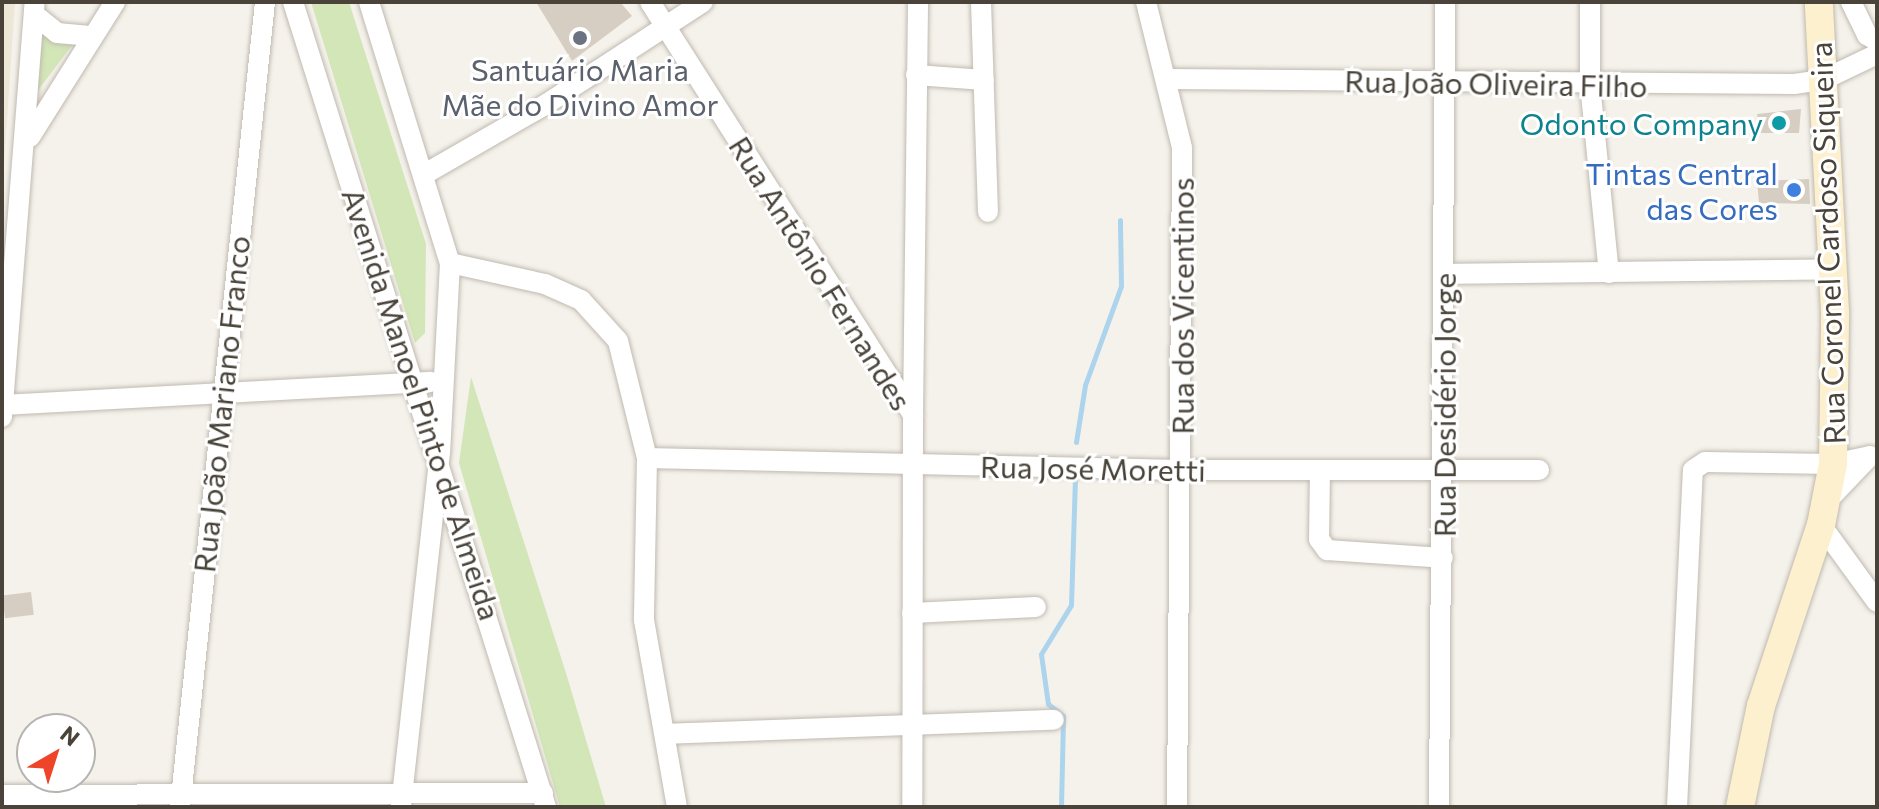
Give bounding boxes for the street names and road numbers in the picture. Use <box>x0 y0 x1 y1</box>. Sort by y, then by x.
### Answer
street label: Rua Coronel Cardoso Siqueira <box>1802 41 1852 445</box>
street label: Rua João Oliveira Filho <box>1344 62 1648 104</box>
street label: Rua Antônio Fernandes <box>722 130 920 416</box>
street label: Rua dos Vicentinos <box>1164 177 1200 435</box>
street label: Avenida Manoel Pinto de Almeida <box>335 184 509 624</box>
street label: Rua João Mariano Franco <box>185 234 257 574</box>
street label: Rua Desidério Jorge <box>1426 273 1462 537</box>
street label: Rua José Moretti <box>980 448 1206 488</box>

